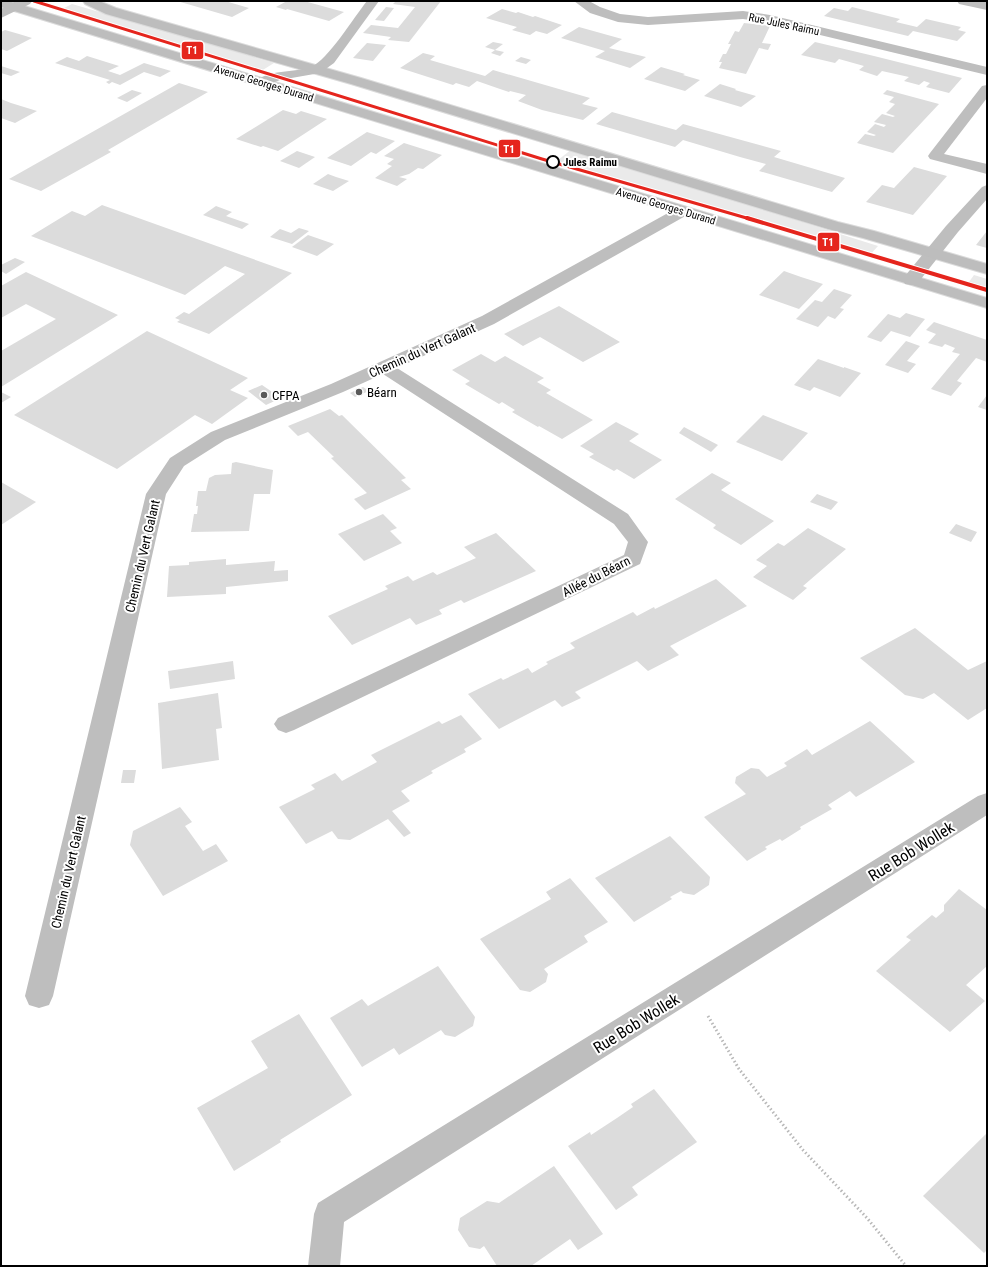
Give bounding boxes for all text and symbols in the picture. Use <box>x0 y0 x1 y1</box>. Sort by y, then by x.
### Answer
street label: Rue Jules Raimu <box>747 11 820 38</box>
line badge: T1 <box>181 41 204 60</box>
text: T1 <box>186 44 198 57</box>
street label: Avenue Georges Durand <box>212 62 315 105</box>
line badge: T1 <box>498 139 521 158</box>
text: T1 <box>503 143 515 156</box>
marker: Jules Raimu <box>546 155 560 169</box>
place label: Jules Raimu <box>563 156 617 169</box>
street label: Avenue Georges Durand <box>614 185 717 228</box>
line badge: T1 <box>817 232 840 252</box>
text: T1 <box>822 236 834 249</box>
street label: Chemin du Vert Galant <box>367 320 478 381</box>
place label: Béarn <box>367 385 397 400</box>
marker: Béarn <box>354 387 364 397</box>
place label: CFPA <box>272 388 300 403</box>
marker: CFPA <box>259 390 269 400</box>
street label: Chemin du Vert Galant <box>122 498 163 614</box>
street label: Allée du Béarn <box>560 553 633 600</box>
street label: Chemin du Vert Galant <box>48 814 89 930</box>
street label: Rue Bob Wollek <box>865 817 958 885</box>
street label: Rue Bob Wollek <box>590 989 683 1057</box>

